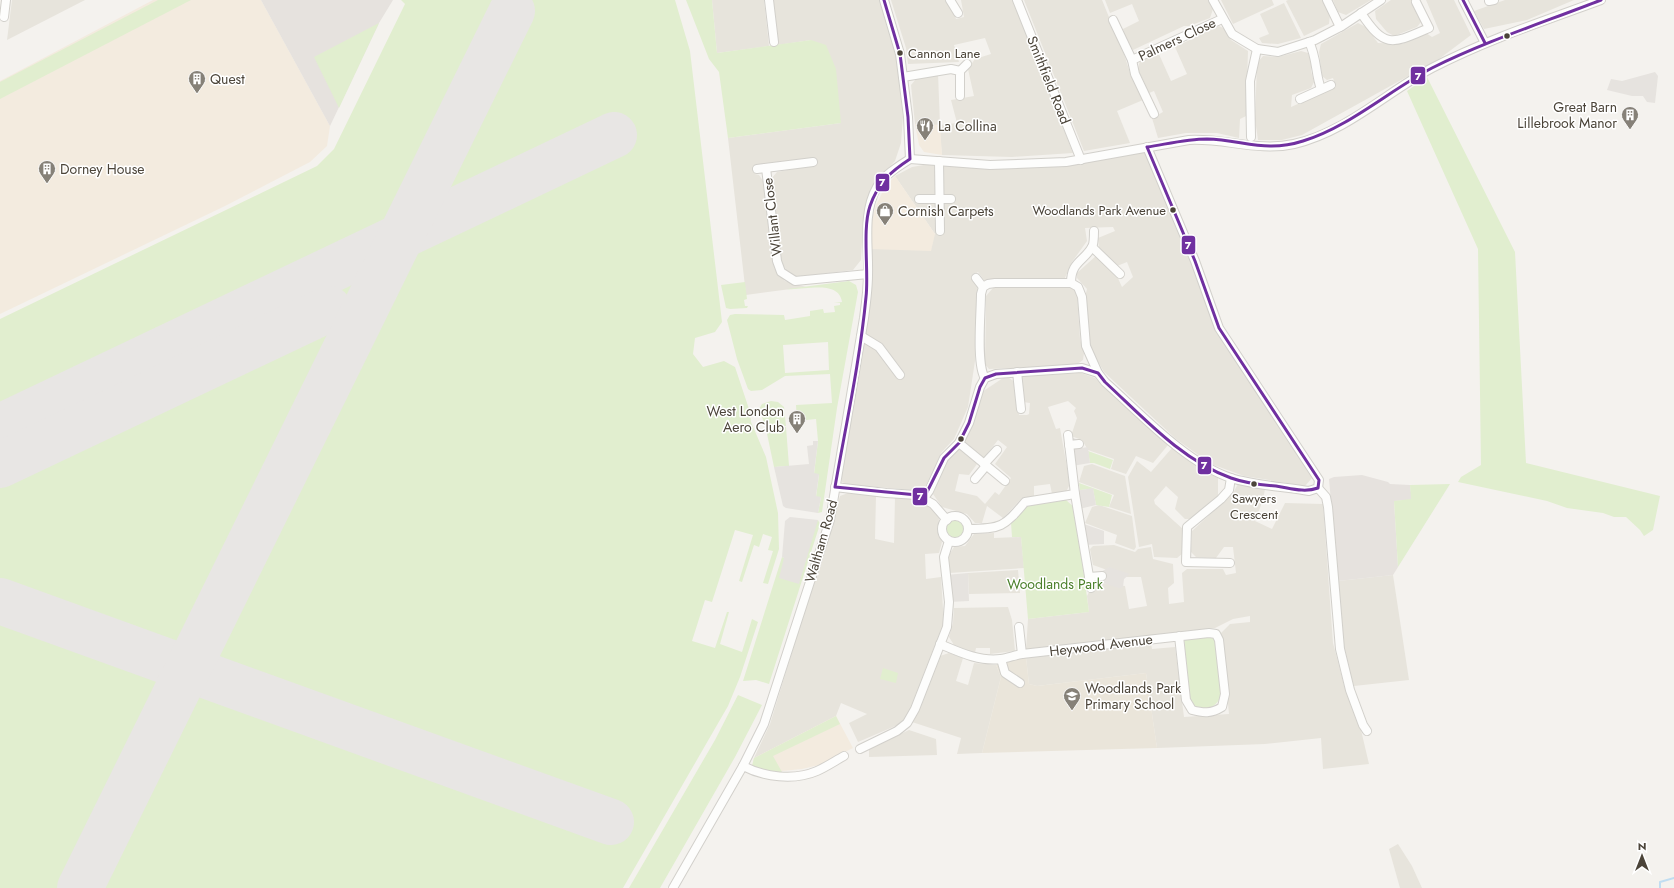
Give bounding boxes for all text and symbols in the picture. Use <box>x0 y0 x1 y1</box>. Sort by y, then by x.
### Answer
street label: Palmers Close <box>1135 12 1219 66</box>
unlabelled marker <box>1502 31 1512 41</box>
street label: Smithfield Road <box>1022 33 1076 127</box>
place label: Cannon Lane <box>908 44 981 63</box>
marker: Cannon Lane <box>895 48 905 58</box>
line badge: 7 <box>1410 66 1426 85</box>
text: 7 <box>1415 68 1422 84</box>
building icon: Quest <box>187 69 207 94</box>
place label: Quest <box>210 69 245 89</box>
place label: Great Barn Lillebrook Manor <box>1517 97 1617 133</box>
building icon: Great Barn Lillebrook Manor <box>1620 105 1640 130</box>
restaurant icon: La Collina <box>915 116 935 141</box>
place label: La Collina <box>938 116 997 136</box>
building icon: Dorney House <box>37 159 57 184</box>
place label: Dorney House <box>60 159 145 179</box>
line badge: 7 <box>875 173 890 192</box>
text: 7 <box>879 174 886 190</box>
street label: Willant Close <box>757 177 787 257</box>
shop icon: Cornish Carpets <box>875 201 895 226</box>
place label: Cornish Carpets <box>898 201 994 221</box>
place label: Woodlands Park Avenue <box>1032 201 1166 220</box>
marker: Woodlands Park Avenue <box>1168 205 1178 215</box>
line badge: 7 <box>1181 235 1196 255</box>
text: 7 <box>1185 237 1192 253</box>
place label: West London Aero Club <box>707 401 784 437</box>
building icon: West London Aero Club <box>787 409 807 434</box>
unlabelled marker <box>956 434 966 444</box>
line badge: 7 <box>1197 456 1212 475</box>
text: 7 <box>1201 457 1208 473</box>
marker: Sawyers Crescent <box>1249 479 1259 489</box>
line badge: 7 <box>912 487 928 506</box>
text: 7 <box>917 488 924 504</box>
place label: Sawyers Crescent <box>1230 489 1279 524</box>
street label: Waltham Road <box>800 497 842 585</box>
park label: Woodlands Park <box>1007 574 1104 594</box>
street label: Heywood Avenue <box>1048 629 1154 661</box>
place label: Woodlands Park Primary School <box>1085 678 1182 714</box>
school or university icon: Woodlands Park Primary School <box>1062 686 1082 711</box>
north arrow <box>1622 836 1662 876</box>
text: N <box>1638 838 1646 854</box>

